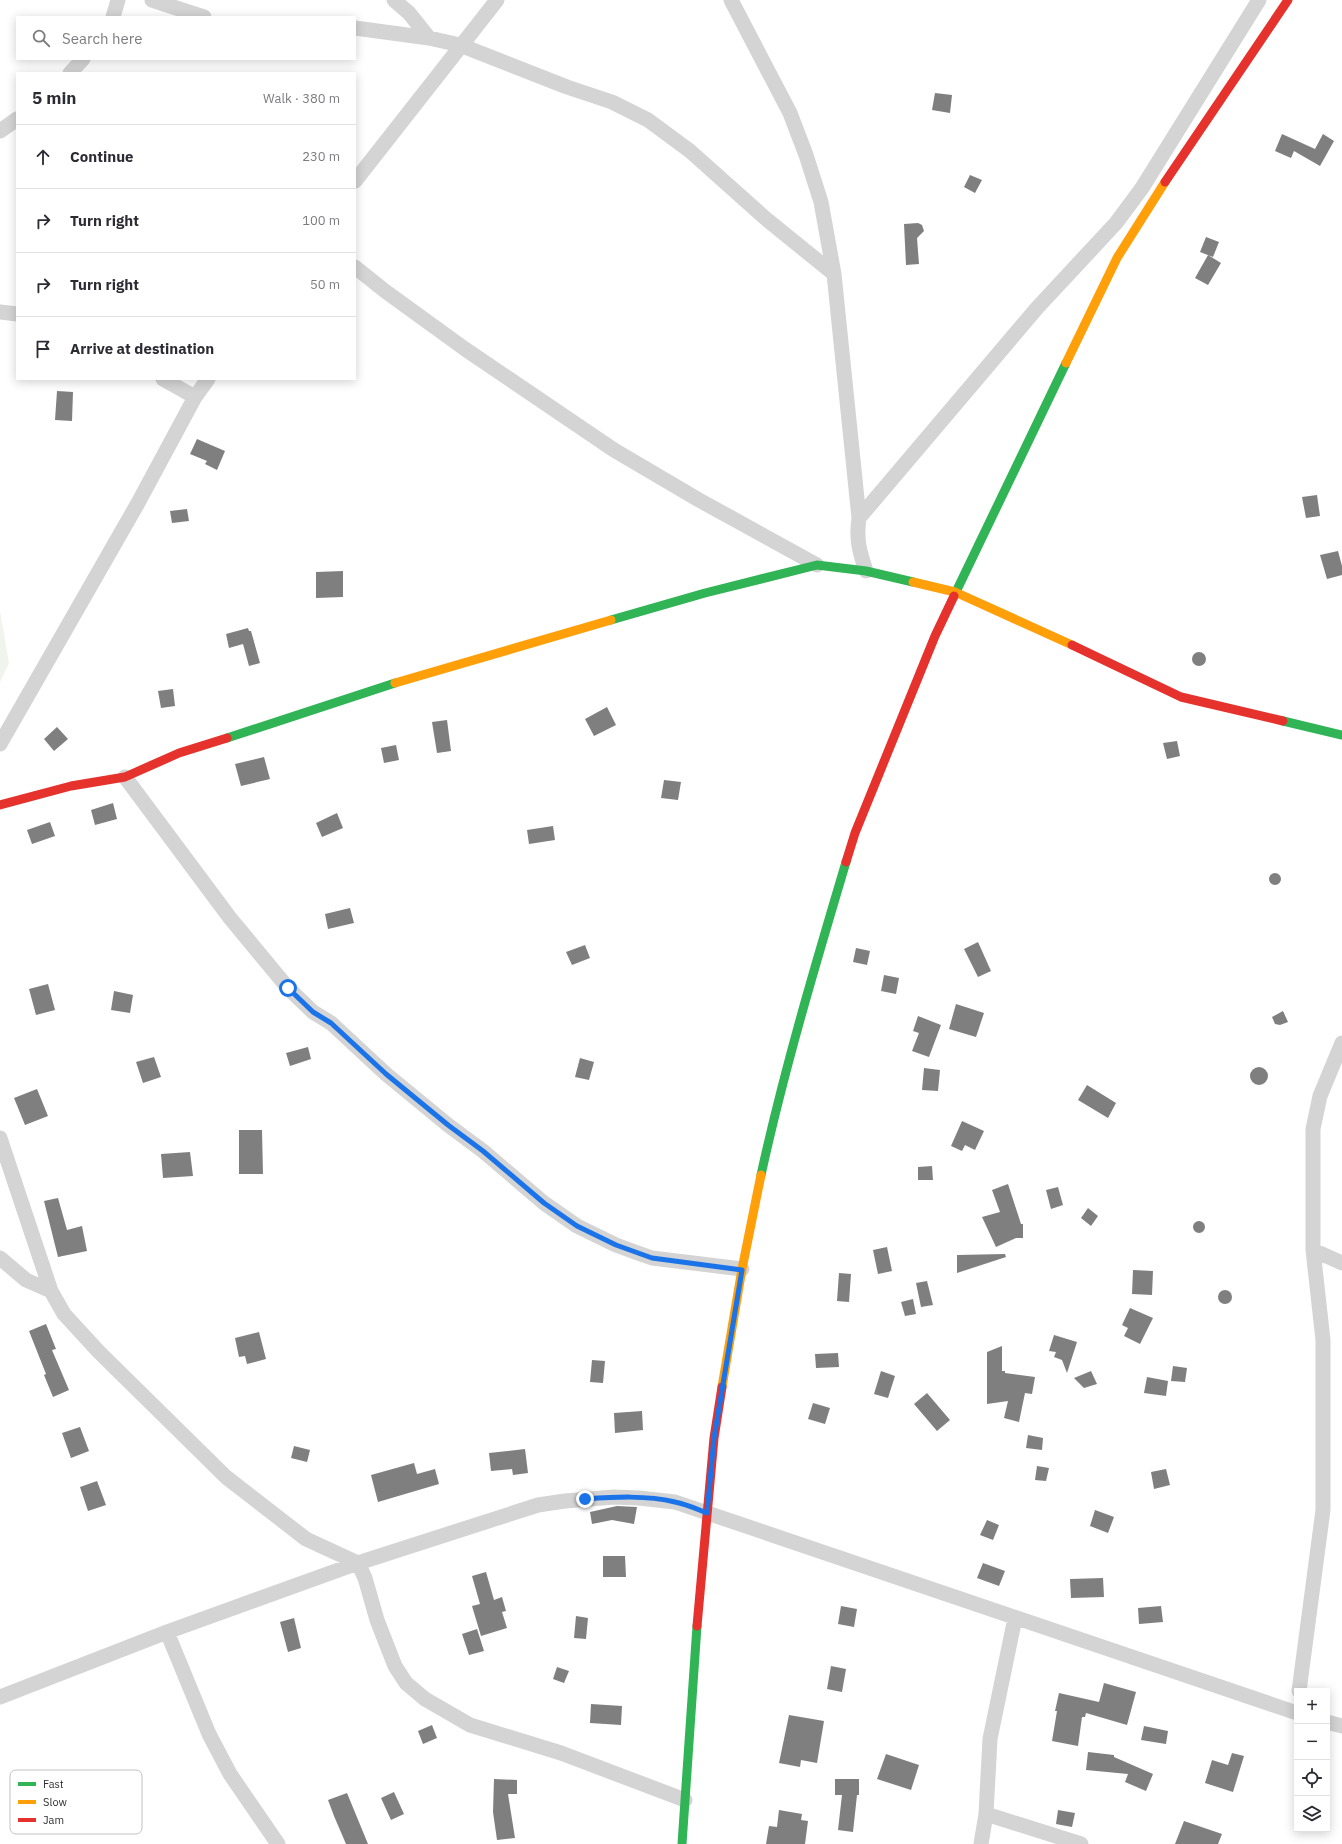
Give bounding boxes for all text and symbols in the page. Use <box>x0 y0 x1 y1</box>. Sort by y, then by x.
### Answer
search box <box>16 16 356 60</box>
icon: search <box>30 27 52 49</box>
text: Search here <box>62 29 142 48</box>
text: 5 min <box>32 87 76 109</box>
text: Walk · 380 m <box>263 90 340 107</box>
icon: ahead <box>32 146 54 168</box>
text: Continue <box>70 147 134 166</box>
text: 230 m <box>302 148 340 165</box>
icon: right <box>32 210 54 232</box>
text: Turn right <box>70 211 139 230</box>
text: 100 m <box>302 212 340 229</box>
icon: right <box>32 274 54 296</box>
text: Turn right <box>70 275 139 294</box>
text: 50 m <box>310 276 340 293</box>
icon: arrive <box>32 338 54 360</box>
text: Arrive at destination <box>70 339 214 358</box>
route start <box>279 979 297 997</box>
route end <box>576 1490 594 1508</box>
map controls <box>1294 1688 1330 1832</box>
button: + <box>1294 1688 1330 1724</box>
button: − <box>1294 1724 1330 1760</box>
button: locate <box>1294 1760 1330 1796</box>
legend <box>10 1770 142 1834</box>
text: Fast <box>43 1777 64 1791</box>
text: Slow <box>43 1795 67 1809</box>
button: layers <box>1294 1796 1330 1832</box>
text: Jam <box>43 1813 64 1827</box>

